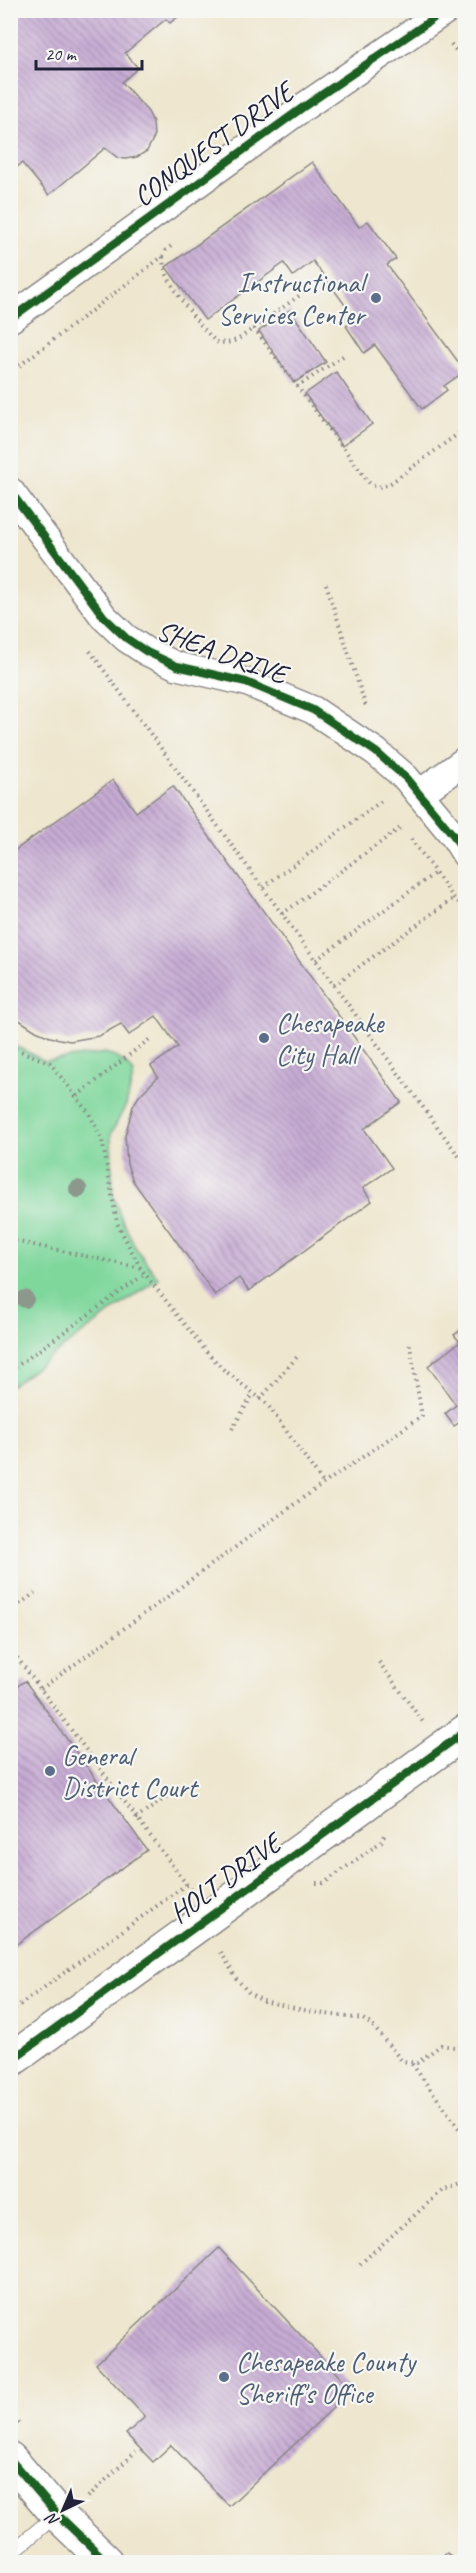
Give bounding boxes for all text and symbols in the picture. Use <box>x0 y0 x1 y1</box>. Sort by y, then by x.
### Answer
scale bar <box>36 33 142 71</box>
text: 20 m <box>45 43 78 65</box>
street label: CONQUEST DRIVE <box>126 72 303 214</box>
place label: Instructional Services Center <box>218 265 369 332</box>
marker: Instructional Services Center <box>369 291 383 305</box>
street label: SHEA DRIVE <box>152 612 295 693</box>
place label: Chesapeake City Hall <box>276 1005 385 1072</box>
marker: Chesapeake City Hall <box>257 1031 271 1045</box>
place label: General District Court <box>62 1738 199 1805</box>
marker: General District Court <box>43 1764 57 1778</box>
street label: HOLT DRIVE <box>162 1824 291 1930</box>
place label: Chesapeake County Sheriff's Office <box>236 2344 417 2411</box>
marker: Chesapeake County Sheriff's Office <box>217 2370 231 2384</box>
north arrow <box>33 2480 93 2540</box>
text: N <box>41 2507 64 2531</box>

